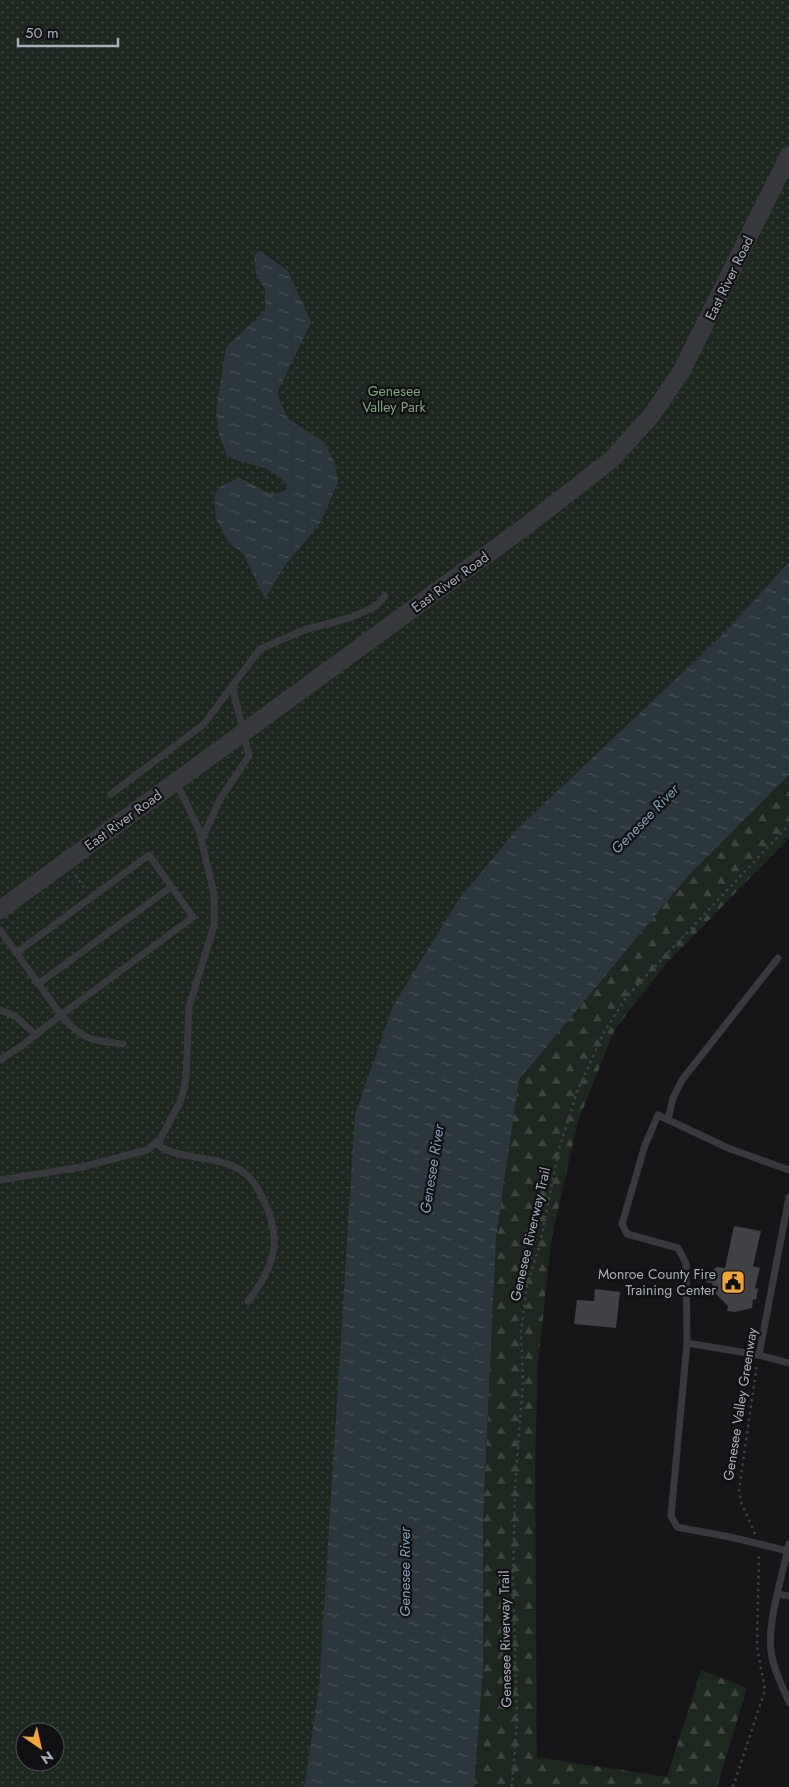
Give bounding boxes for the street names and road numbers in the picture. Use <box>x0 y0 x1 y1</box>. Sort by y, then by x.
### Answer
street label: East River Road <box>700 233 758 323</box>
street label: East River Road <box>407 547 493 617</box>
street label: East River Road <box>80 785 166 855</box>
street label: Genesee Riverway Trail <box>505 1165 555 1303</box>
street label: Genesee Valley Greenway <box>718 1325 762 1482</box>
street label: Genesee Riverway Trail <box>494 1570 516 1708</box>

